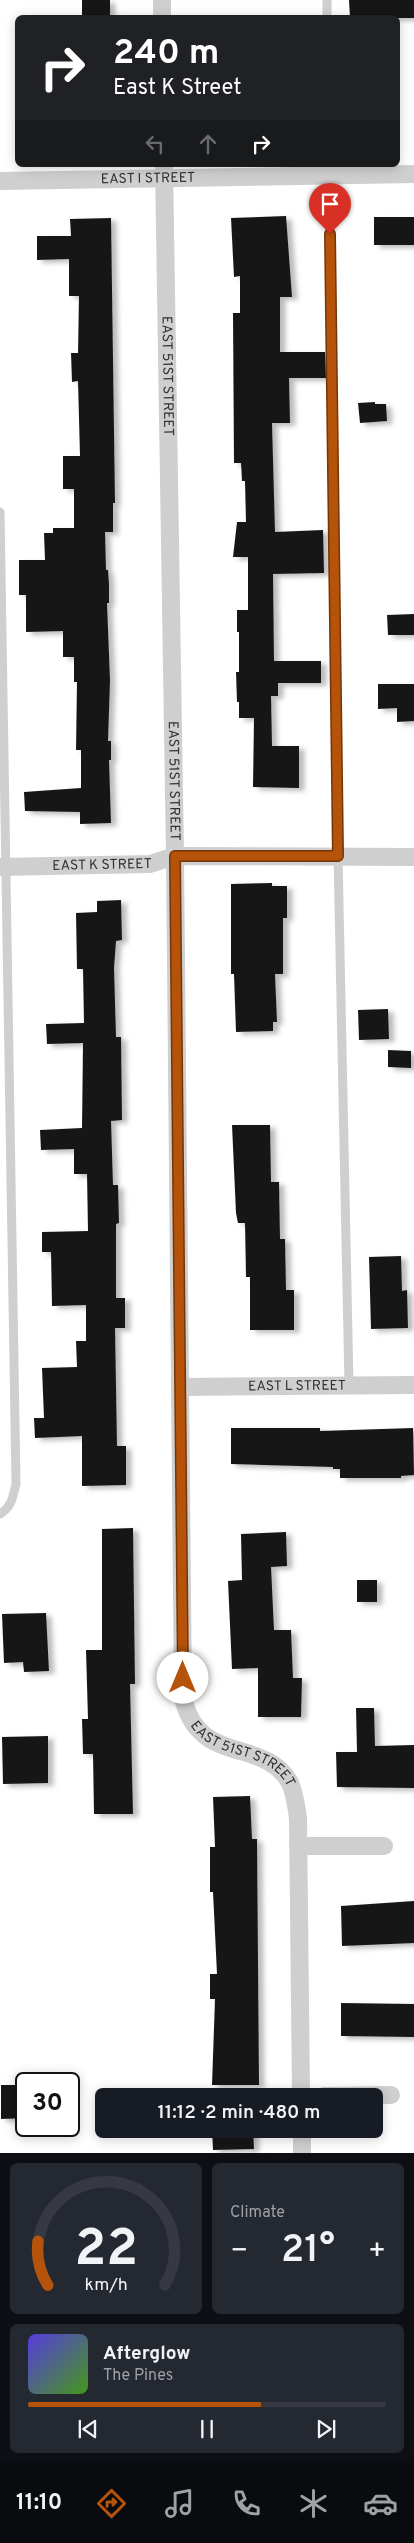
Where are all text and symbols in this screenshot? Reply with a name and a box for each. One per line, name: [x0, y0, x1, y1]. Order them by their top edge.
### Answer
text: 240 m: [113, 32, 219, 76]
icon: right: [30, 35, 95, 100]
text: East K Street: [113, 75, 241, 102]
icon: left: [141, 130, 169, 158]
icon: ahead: [194, 130, 222, 158]
icon: right: [247, 130, 275, 158]
street label: EAST I STREET: [101, 169, 195, 188]
pin: [309, 183, 351, 234]
icon: arrive: [316, 190, 344, 218]
street label: EAST 51ST STREET: [158, 316, 177, 436]
street label: EAST 51ST STREET: [164, 721, 183, 841]
street label: EAST K STREET: [52, 855, 152, 874]
street label: EAST L STREET: [248, 1377, 346, 1395]
position arrow: [156, 1651, 208, 1703]
street label: EAST 51ST STREET: [186, 1718, 299, 1789]
speed limit sign: 30: [15, 2072, 80, 2137]
text: 11:12 · 2 min · 480 m: [157, 2101, 321, 2125]
text: Climate: [230, 2203, 285, 2223]
text: 22: [74, 2218, 138, 2284]
text: 21°: [281, 2227, 335, 2276]
text: −: [230, 2234, 248, 2270]
text: +: [368, 2234, 386, 2270]
text: km/h: [84, 2274, 128, 2297]
text: Afterglow: [103, 2342, 191, 2366]
text: The Pines: [103, 2366, 173, 2386]
icon: previous: [74, 2415, 102, 2443]
icon: pause: [193, 2415, 221, 2443]
icon: next: [312, 2415, 340, 2443]
icon: directions: [94, 2486, 129, 2521]
icon: music: [162, 2486, 197, 2521]
icon: phone: [229, 2486, 264, 2521]
icon: climate: [296, 2486, 331, 2521]
icon: car: [363, 2486, 398, 2521]
text: 11:10: [16, 2490, 62, 2517]

